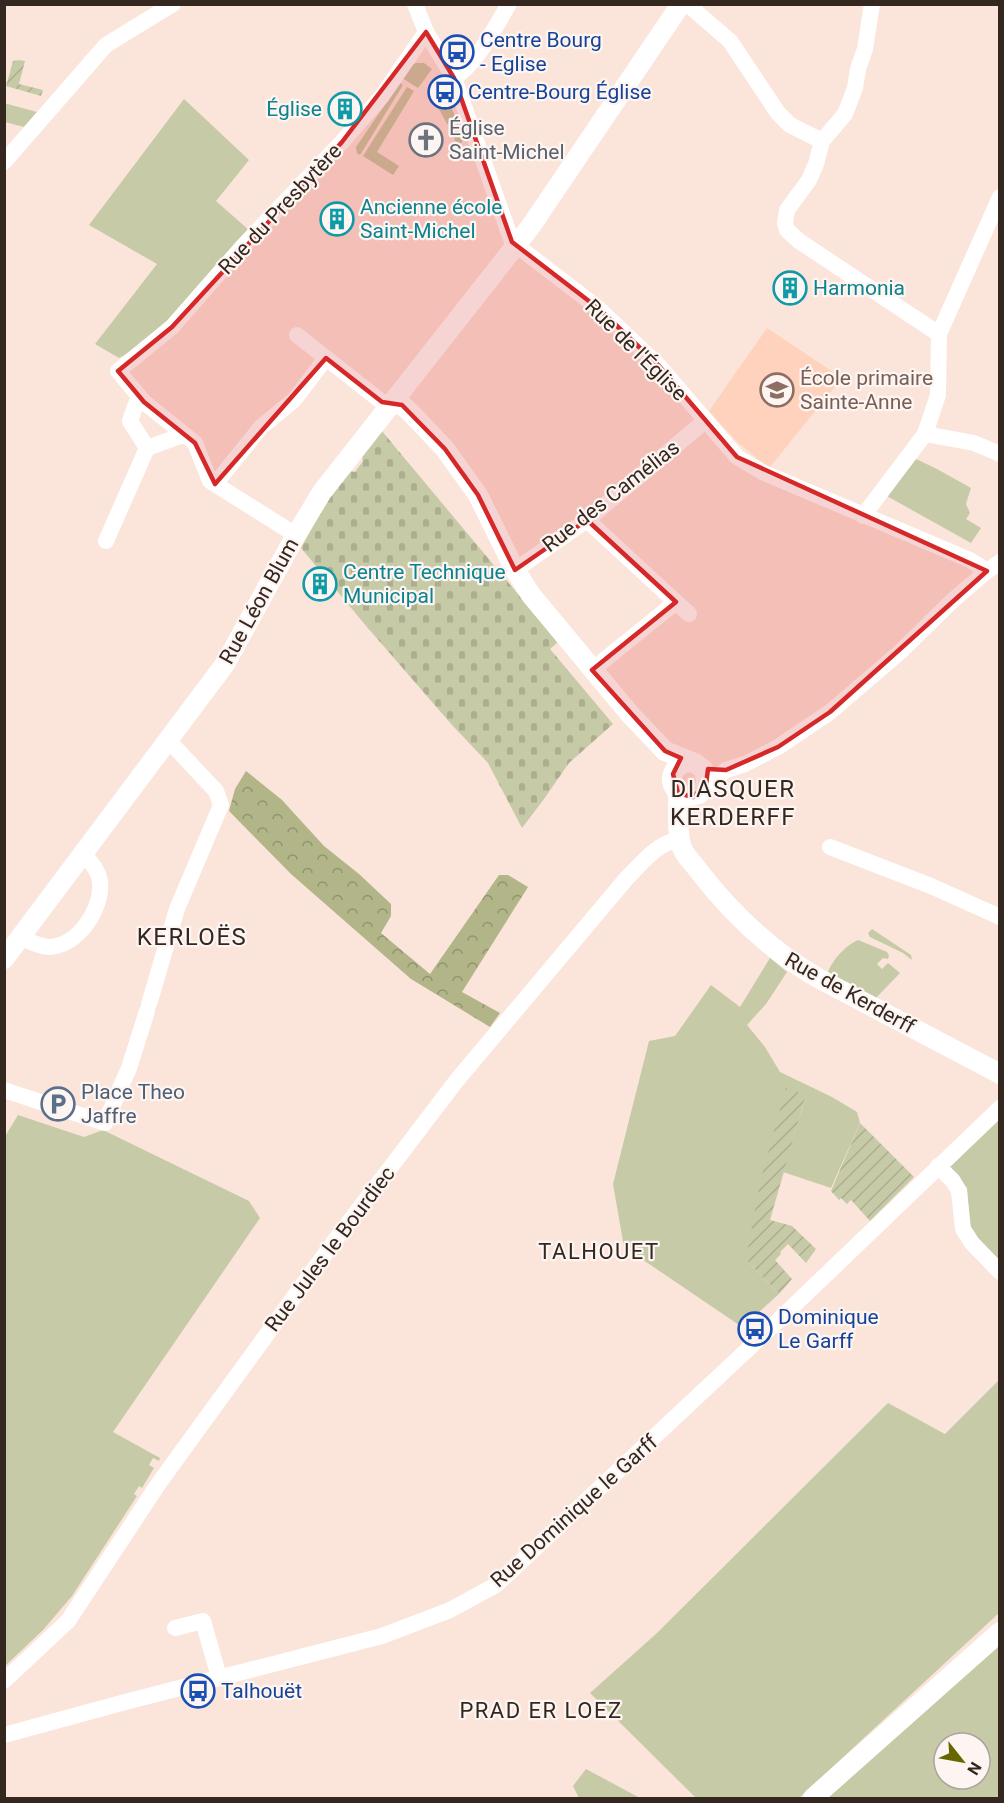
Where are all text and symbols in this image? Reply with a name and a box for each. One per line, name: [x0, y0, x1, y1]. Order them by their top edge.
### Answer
place label: Centre Bourg - Eglise: [480, 28, 602, 76]
bus stop icon: Centre Bourg - Eglise: [439, 34, 475, 70]
bus stop icon: Centre-Bourg Église: [427, 74, 463, 110]
place label: Centre-Bourg Église: [468, 80, 651, 104]
building icon: Église: [327, 91, 363, 127]
place label: Église: [266, 97, 322, 121]
place label: Église Saint-Michel: [449, 116, 565, 164]
church icon: Église Saint-Michel: [408, 122, 444, 158]
street label: Rue du Presbytère: [213, 139, 347, 279]
place label: Ancienne école Saint-Michel: [360, 195, 502, 243]
building icon: Ancienne école Saint-Michel: [319, 201, 355, 237]
building icon: Harmonia: [772, 270, 808, 306]
place label: Harmonia: [813, 276, 905, 300]
street label: Rue de l'Église: [580, 294, 692, 406]
place label: École primaire Sainte-Anne: [800, 366, 933, 414]
school or university icon: École primaire Sainte-Anne: [759, 372, 795, 408]
street label: Rue des Camélias: [538, 435, 684, 557]
street label: Rue Léon Blum: [214, 534, 304, 668]
place label: Centre Technique Municipal: [343, 560, 506, 608]
building icon: Centre Technique Municipal: [302, 566, 338, 602]
district label: DIASQUER KERDERFF: [670, 775, 796, 831]
district label: KERLOËS: [137, 923, 247, 951]
street label: Rue de Kerderff: [781, 947, 920, 1039]
place label: Place Theo Jaffre: [81, 1080, 185, 1128]
parking icon: Place Theo Jaffre: [40, 1086, 76, 1122]
street label: Rue Jules le Bourdiec: [260, 1162, 400, 1336]
district label: TALHOUET: [538, 1239, 660, 1264]
place label: Dominique Le Garff: [778, 1305, 879, 1353]
bus stop icon: Dominique Le Garff: [737, 1311, 773, 1347]
street label: Rue Dominique le Garff: [486, 1429, 663, 1592]
bus stop icon: Talhouët: [180, 1673, 216, 1709]
place label: Talhouët: [221, 1679, 302, 1703]
district label: PRAD ER LOEZ: [459, 1698, 623, 1723]
north arrow: [932, 1731, 992, 1791]
text: N: [963, 1759, 985, 1778]

